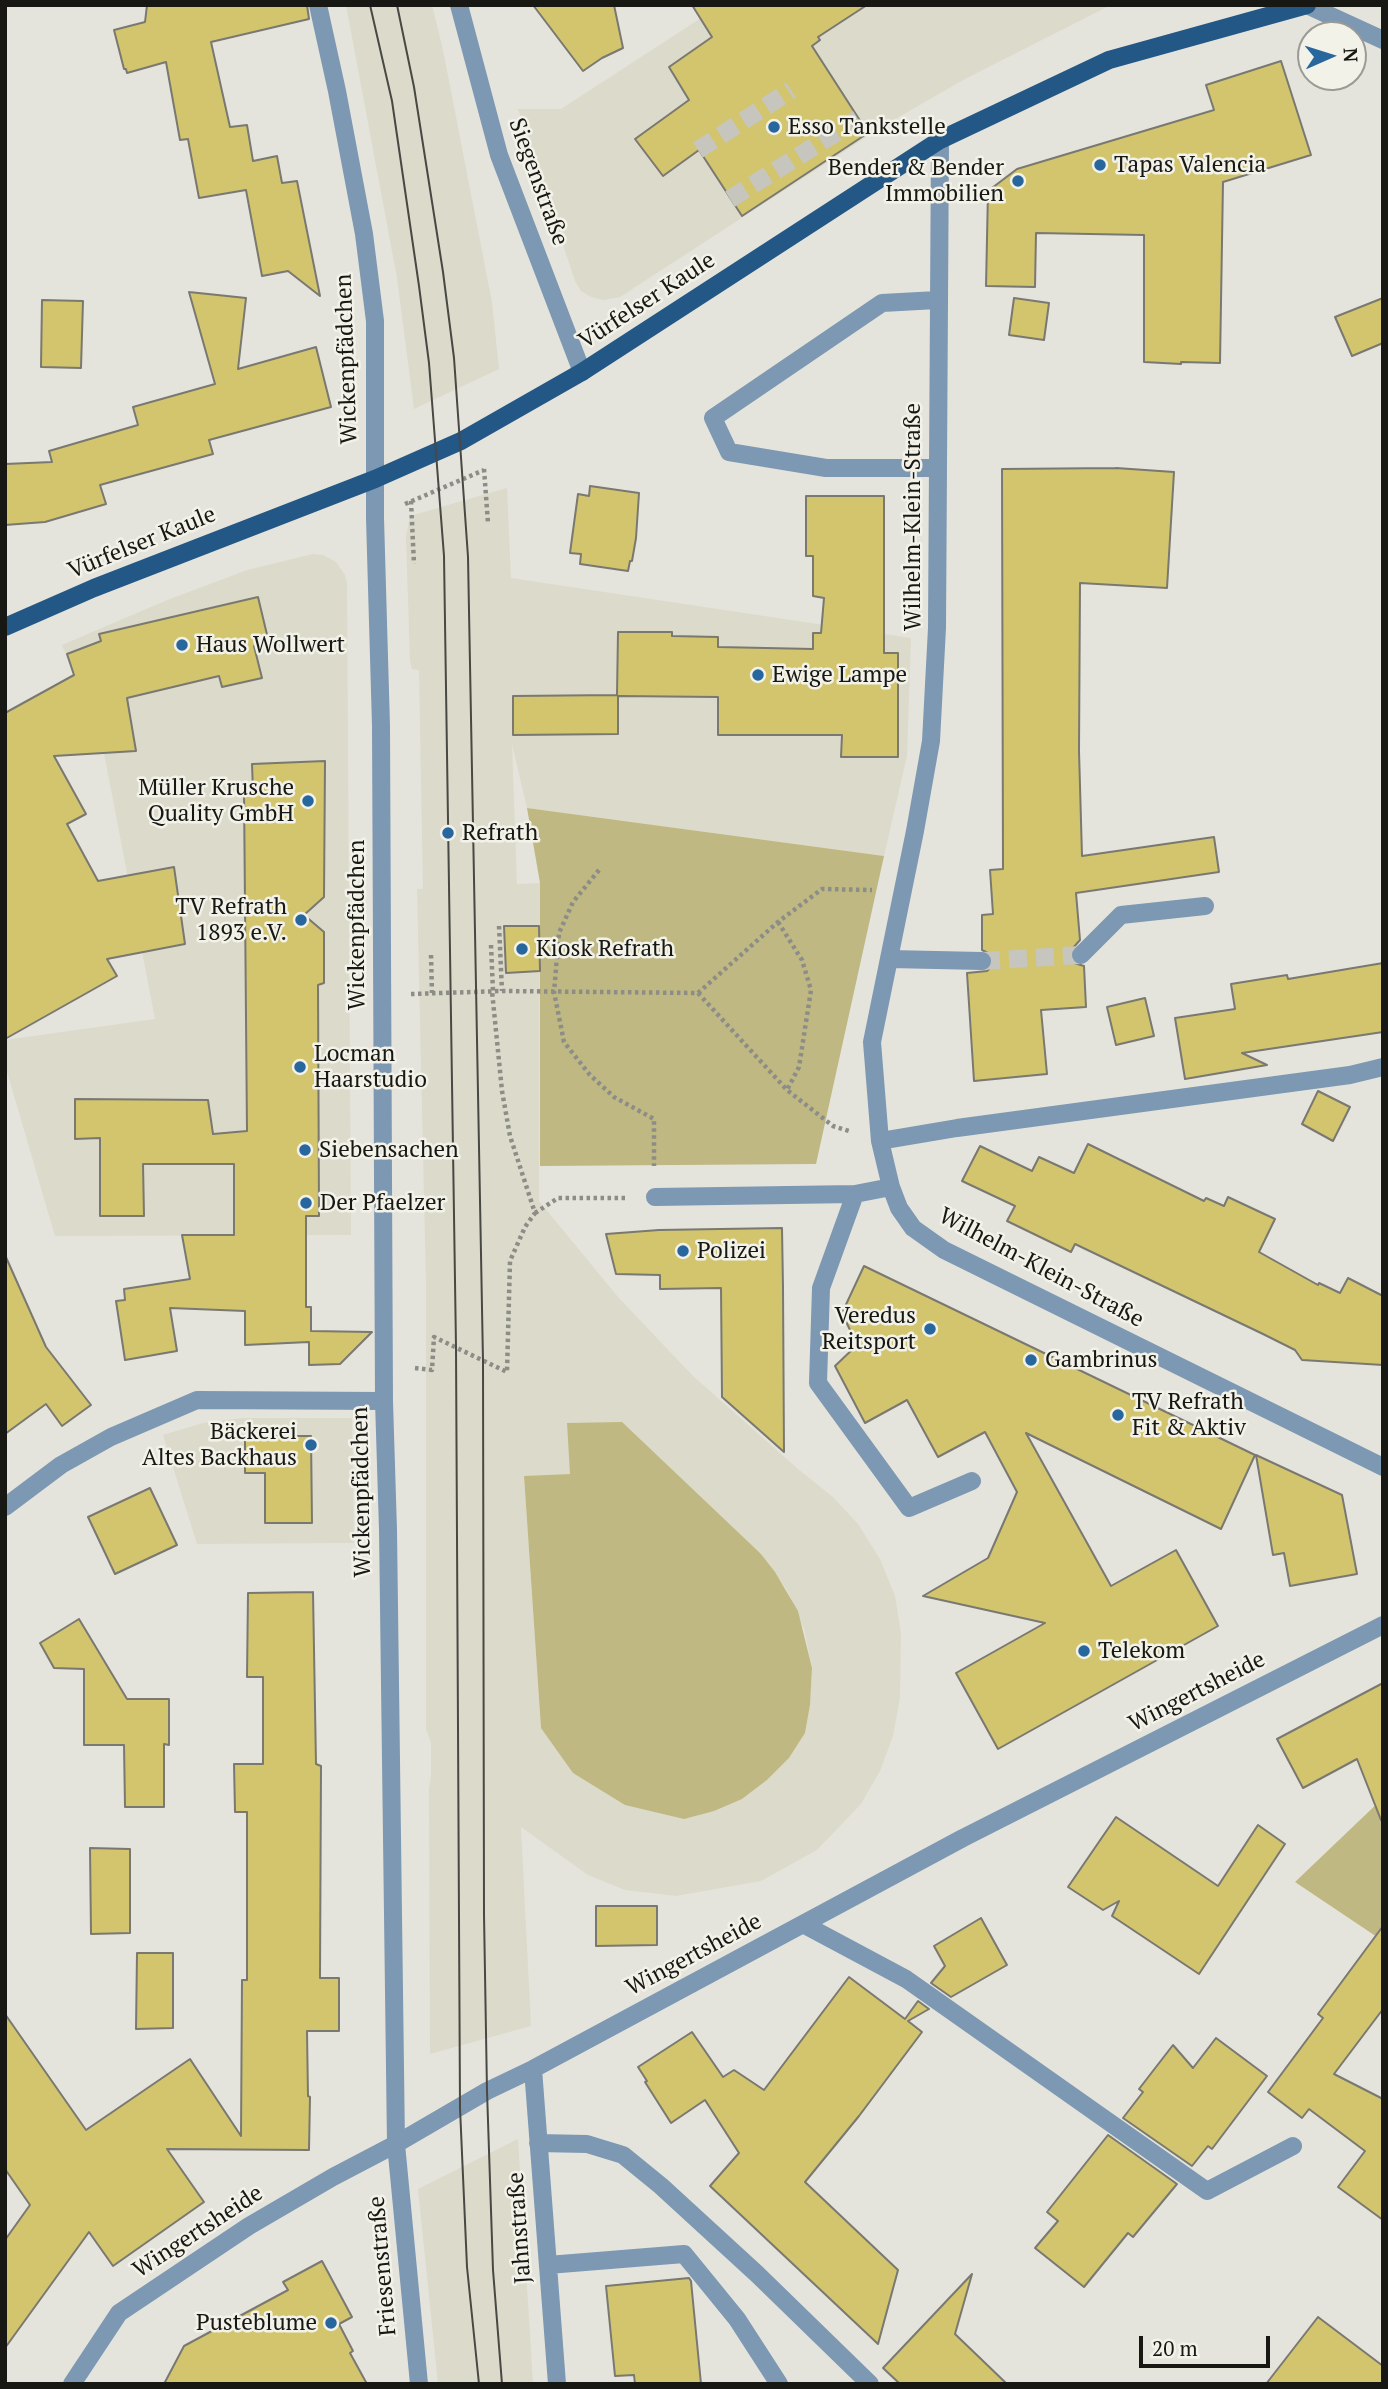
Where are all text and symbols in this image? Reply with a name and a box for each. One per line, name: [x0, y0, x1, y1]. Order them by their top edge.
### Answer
north arrow: [1297, 21, 1367, 91]
text: N: [1339, 47, 1364, 63]
place label: Esso Tankstelle: [788, 113, 946, 141]
street label: Siegenstraße: [502, 115, 574, 249]
marker: Esso Tankstelle: [766, 119, 782, 135]
place label: Tapas Valencia: [1114, 151, 1266, 179]
place label: Bender & Bender Immobilien: [828, 154, 1004, 208]
marker: Tapas Valencia: [1092, 157, 1108, 173]
marker: Bender & Bender Immobilien: [1010, 173, 1026, 189]
street label: Vürfelser Kaule: [574, 247, 720, 355]
street label: Wickenpfädchen: [330, 273, 364, 445]
street label: Wilhelm-Klein-Straße: [899, 403, 927, 631]
street label: Vürfelser Kaule: [64, 501, 220, 585]
place label: Haus Wollwert: [196, 631, 345, 659]
marker: Haus Wollwert: [174, 637, 190, 653]
place label: Ewige Lampe: [772, 661, 907, 689]
marker: Ewige Lampe: [750, 667, 766, 683]
place label: Müller Krusche Quality GmbH: [138, 774, 294, 828]
marker: Müller Krusche Quality GmbH: [300, 793, 316, 809]
place label: Refrath: [462, 819, 538, 847]
marker: Refrath: [440, 825, 456, 841]
street label: Wickenpfädchen: [343, 840, 371, 1010]
place label: TV Refrath 1893 e.V.: [175, 893, 287, 947]
marker: TV Refrath 1893 e.V.: [293, 912, 309, 928]
place label: Kiosk Refrath: [536, 935, 674, 963]
marker: Kiosk Refrath: [514, 941, 530, 957]
place label: Locman Haarstudio: [314, 1040, 427, 1094]
marker: Locman Haarstudio: [292, 1059, 308, 1075]
place label: Siebensachen: [319, 1136, 459, 1164]
marker: Siebensachen: [297, 1142, 313, 1158]
place label: Der Pfaelzer: [320, 1189, 445, 1217]
marker: Der Pfaelzer: [298, 1195, 314, 1211]
street label: Wilhelm-Klein-Straße: [934, 1202, 1148, 1334]
place label: Polizei: [697, 1237, 766, 1265]
marker: Polizei: [675, 1243, 691, 1259]
place label: Veredus Reitsport: [822, 1302, 916, 1356]
marker: Veredus Reitsport: [922, 1321, 938, 1337]
place label: Gambrinus: [1045, 1346, 1157, 1374]
marker: Gambrinus: [1023, 1352, 1039, 1368]
place label: TV Refrath Fit & Aktiv: [1132, 1388, 1246, 1442]
street label: Wickenpfädchen: [347, 1406, 377, 1578]
marker: TV Refrath Fit & Aktiv: [1110, 1407, 1126, 1423]
place label: Bäckerei Altes Backhaus: [142, 1418, 297, 1472]
marker: Bäckerei Altes Backhaus: [303, 1437, 319, 1453]
place label: Telekom: [1098, 1637, 1185, 1665]
marker: Telekom: [1076, 1643, 1092, 1659]
street label: Wingertsheide: [1124, 1646, 1270, 1738]
street label: Wingertsheide: [622, 1908, 766, 2002]
street label: Jahnstraße: [502, 2171, 538, 2285]
street label: Wingertsheide: [128, 2180, 268, 2284]
street label: Friesenstraße: [363, 2195, 403, 2337]
place label: Pusteblume: [196, 2309, 317, 2337]
marker: Pusteblume: [323, 2315, 339, 2331]
scale bar: [1143, 2322, 1274, 2366]
text: 20 m: [1152, 2334, 1198, 2362]

